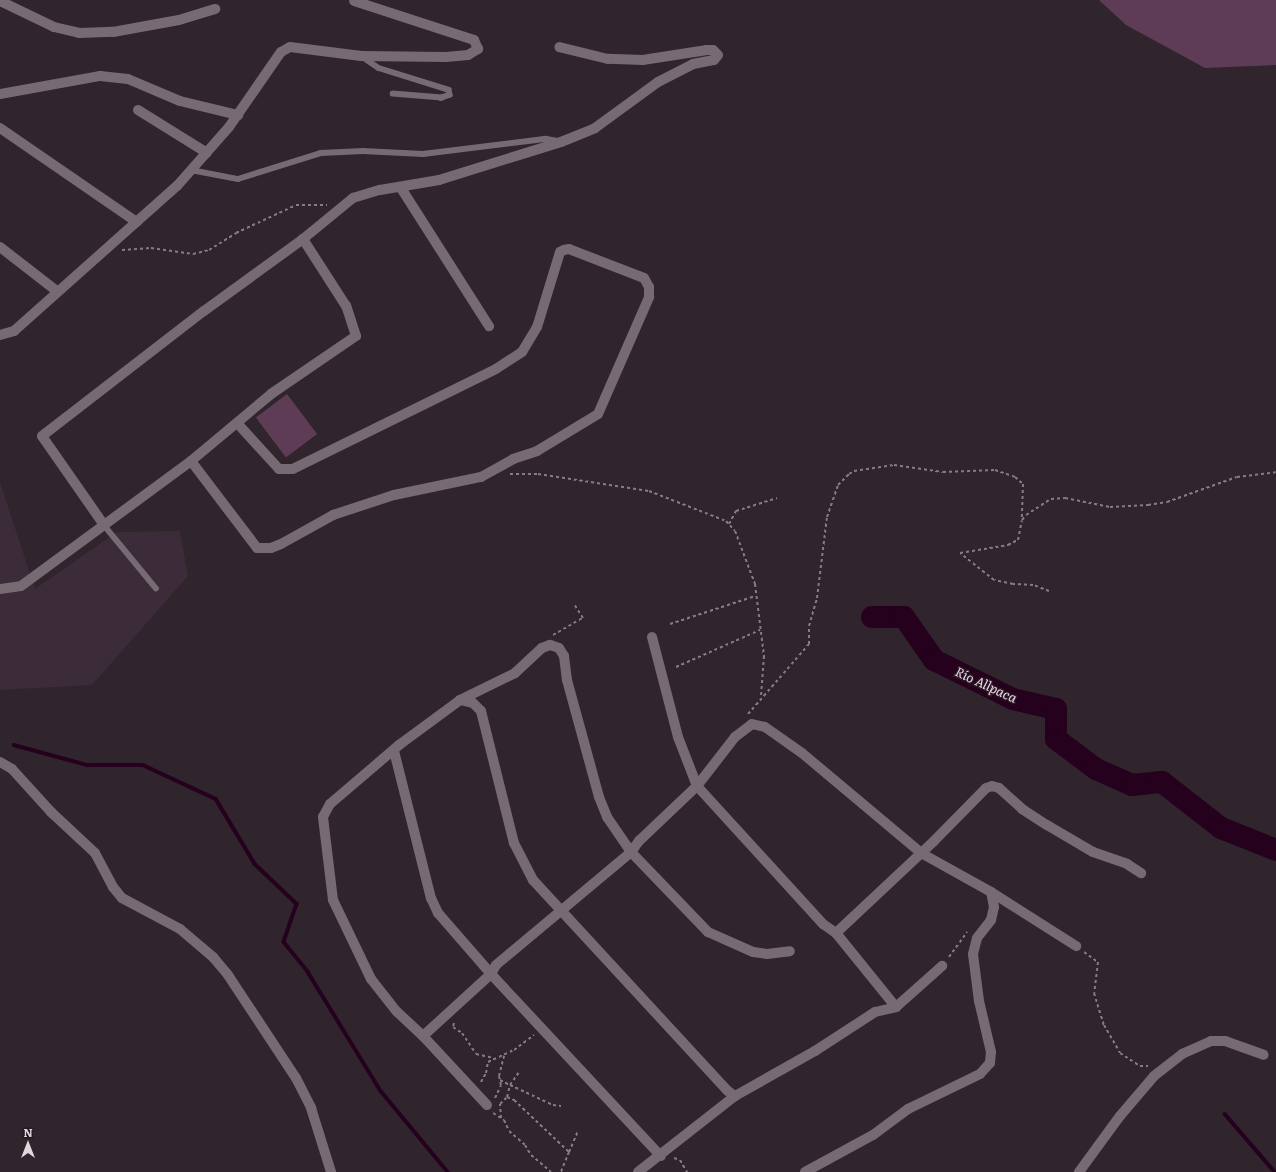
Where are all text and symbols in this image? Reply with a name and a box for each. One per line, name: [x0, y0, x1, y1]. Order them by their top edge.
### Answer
water label: Río Allpaca: [953, 664, 1019, 706]
north arrow: [8, 1124, 48, 1164]
text: N: [23, 1124, 33, 1140]

